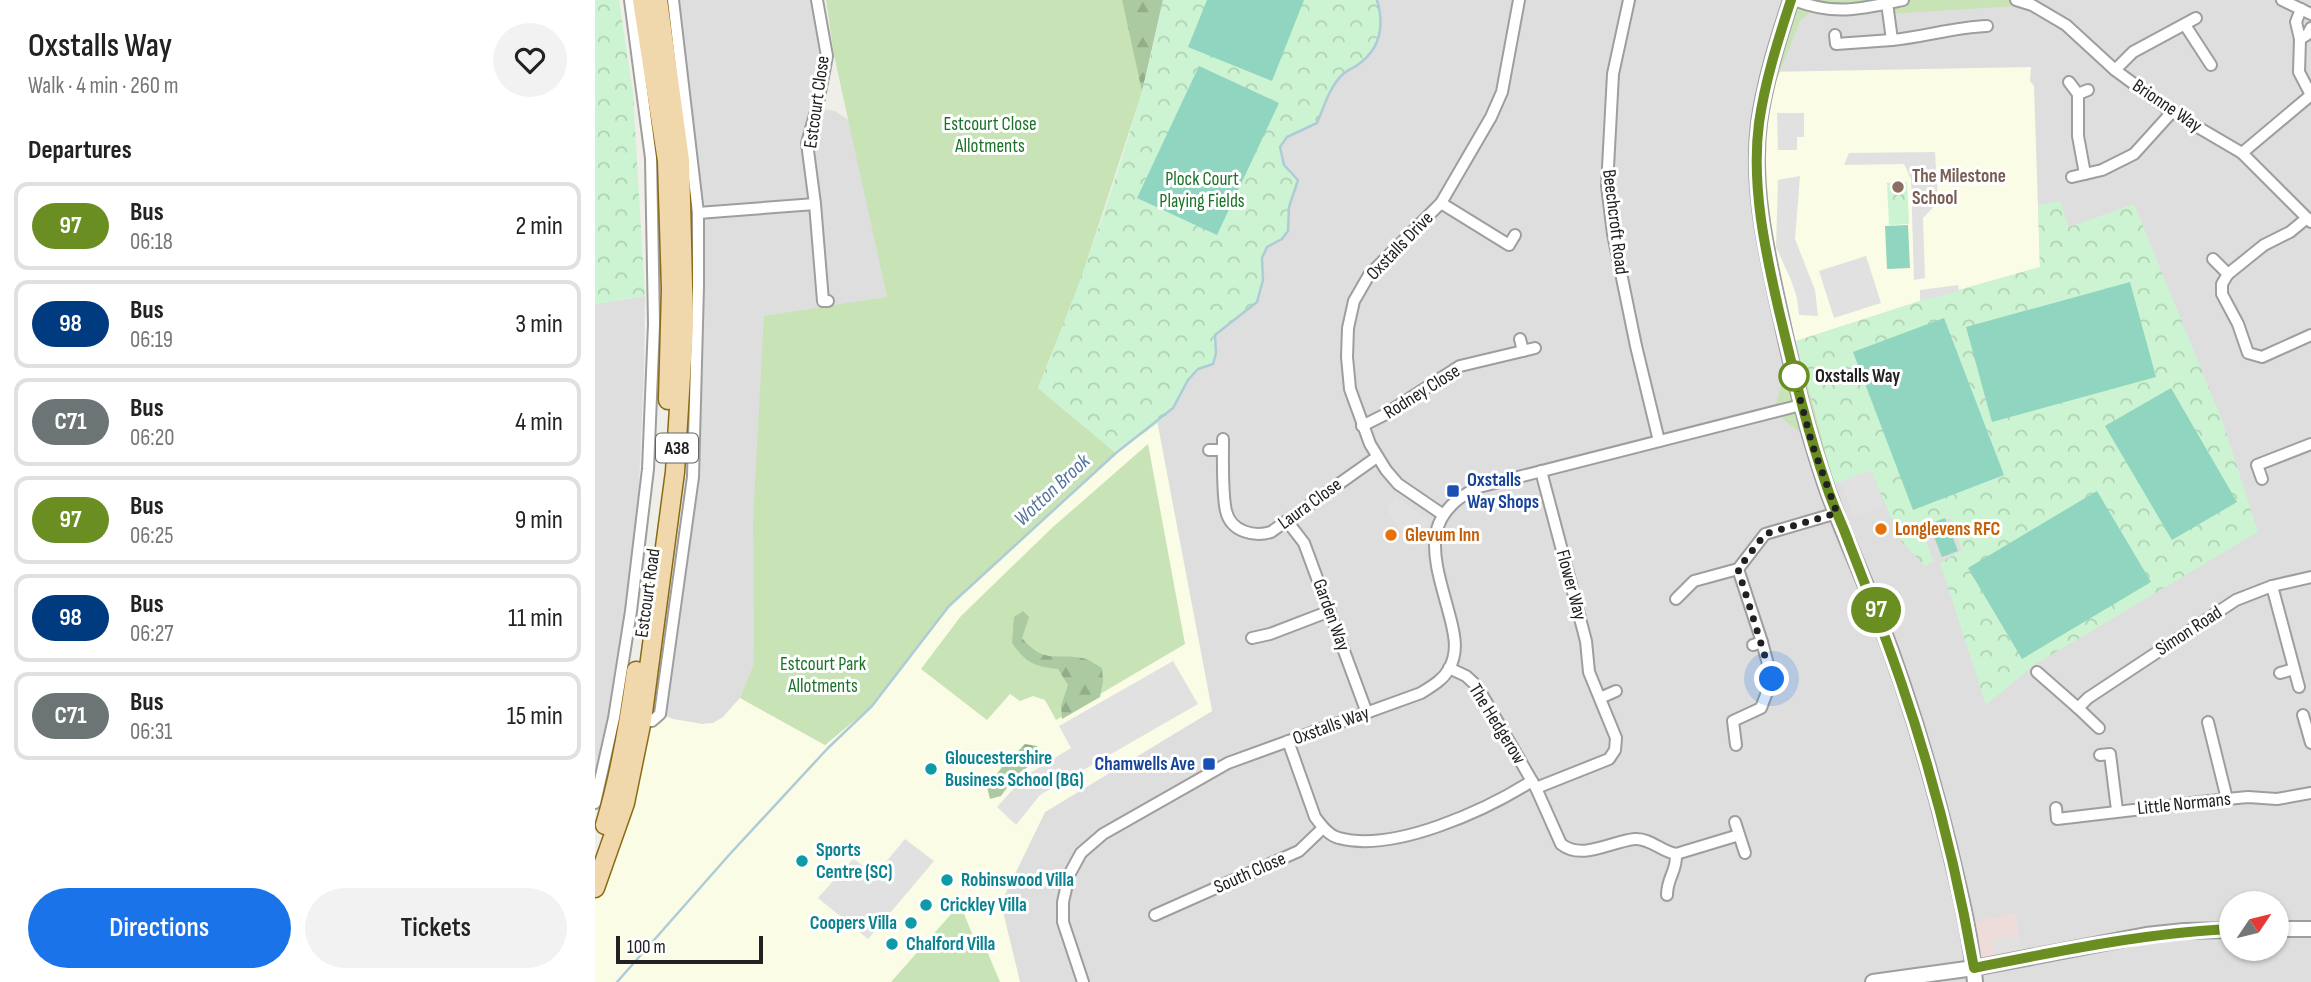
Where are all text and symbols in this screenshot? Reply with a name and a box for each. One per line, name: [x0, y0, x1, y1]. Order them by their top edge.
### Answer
button: heart: [493, 23, 567, 97]
text: Oxstalls Way: [28, 26, 172, 66]
street label: Estcourt Close: [799, 54, 835, 150]
text: Walk · 4 min · 260 m: [28, 72, 178, 100]
street label: Brionne Way: [2128, 74, 2207, 138]
park label: Estcourt Close Allotments: [943, 113, 1037, 158]
text: Departures: [28, 135, 132, 166]
place label: The Milestone School: [1912, 165, 2006, 210]
park label: Plock Court Playing Fields: [1159, 168, 1245, 213]
street label: Beechcroft Road: [1597, 168, 1633, 276]
marker: The Milestone School: [1890, 179, 1906, 195]
text: Bus: [130, 197, 164, 228]
street label: Oxstalls Drive: [1362, 207, 1438, 285]
text: 97: [60, 211, 81, 240]
text: 2 min: [515, 211, 563, 242]
text: 06:18: [130, 228, 173, 256]
text: Bus: [130, 295, 164, 326]
text: 98: [59, 309, 82, 338]
text: 3 min: [515, 309, 563, 340]
text: 06:19: [130, 326, 173, 354]
street label: Rodney Close: [1380, 360, 1464, 424]
marker: Oxstalls Way: [1779, 361, 1809, 391]
place label: Oxstalls Way: [1815, 365, 1900, 388]
text: Bus: [130, 393, 164, 424]
text: C71: [54, 407, 87, 436]
text: 4 min: [515, 407, 563, 438]
text: 06:20: [130, 424, 174, 452]
road number: A38: [656, 434, 698, 462]
water label: Wotton Brook: [1009, 448, 1096, 531]
place label: Oxstalls Way Shops: [1467, 469, 1539, 514]
street label: Laura Close: [1274, 473, 1346, 535]
marker: Oxstalls Way Shops: [1445, 483, 1461, 499]
text: Bus: [130, 491, 164, 522]
text: 97: [60, 505, 81, 534]
text: 9 min: [515, 505, 563, 536]
place label: Longlevens RFC: [1895, 518, 2001, 541]
marker: Longlevens RFC: [1873, 521, 1889, 537]
text: 06:25: [130, 522, 173, 550]
place label: Glevum Inn: [1405, 524, 1480, 547]
marker: Glevum Inn: [1383, 527, 1399, 543]
street label: Estcourt Road: [630, 547, 666, 639]
street label: Flower Way: [1551, 547, 1592, 623]
street label: Garden Way: [1307, 576, 1355, 655]
line badge: 97: [1845, 587, 1907, 633]
text: Bus: [130, 589, 164, 620]
text: 97: [1865, 595, 1887, 624]
street label: Simon Road: [2151, 601, 2227, 661]
text: 98: [59, 603, 82, 632]
text: 11 min: [508, 603, 563, 634]
text: 06:27: [130, 620, 173, 648]
park label: Estcourt Park Allotments: [780, 653, 867, 698]
your location: [1754, 661, 1789, 696]
street label: The Hedgerow: [1463, 680, 1531, 769]
text: Bus: [130, 687, 164, 718]
text: C71: [54, 701, 87, 730]
text: 15 min: [507, 701, 563, 732]
street label: Oxstalls Way: [1290, 701, 1373, 750]
text: 06:31: [130, 718, 172, 746]
place label: Gloucestershire Business School (BG): [945, 747, 1084, 792]
place label: Chamwells Ave: [1094, 753, 1195, 776]
marker: Chamwells Ave: [1201, 756, 1217, 772]
marker: Gloucestershire Business School (BG): [923, 761, 939, 777]
street label: Little Normans: [2136, 788, 2232, 820]
place label: Sports Centre (SC): [816, 839, 892, 884]
street label: South Close: [1211, 847, 1289, 899]
marker: Sports Centre (SC): [794, 853, 810, 869]
place label: Robinswood Villa: [961, 869, 1074, 892]
marker: Robinswood Villa: [939, 872, 955, 888]
button: Directions: [28, 888, 291, 968]
button: Tickets: [305, 888, 567, 968]
north arrow: [2219, 891, 2289, 961]
map controls: [2219, 891, 2289, 961]
place label: Crickley Villa: [940, 894, 1027, 917]
marker: Crickley Villa: [918, 897, 934, 913]
place label: Coopers Villa: [810, 912, 897, 935]
marker: Coopers Villa: [903, 915, 919, 931]
scale bar: [616, 933, 763, 965]
place label: Chalford Villa: [906, 933, 995, 956]
text: 100 m: [627, 936, 666, 959]
marker: Chalford Villa: [884, 936, 900, 952]

